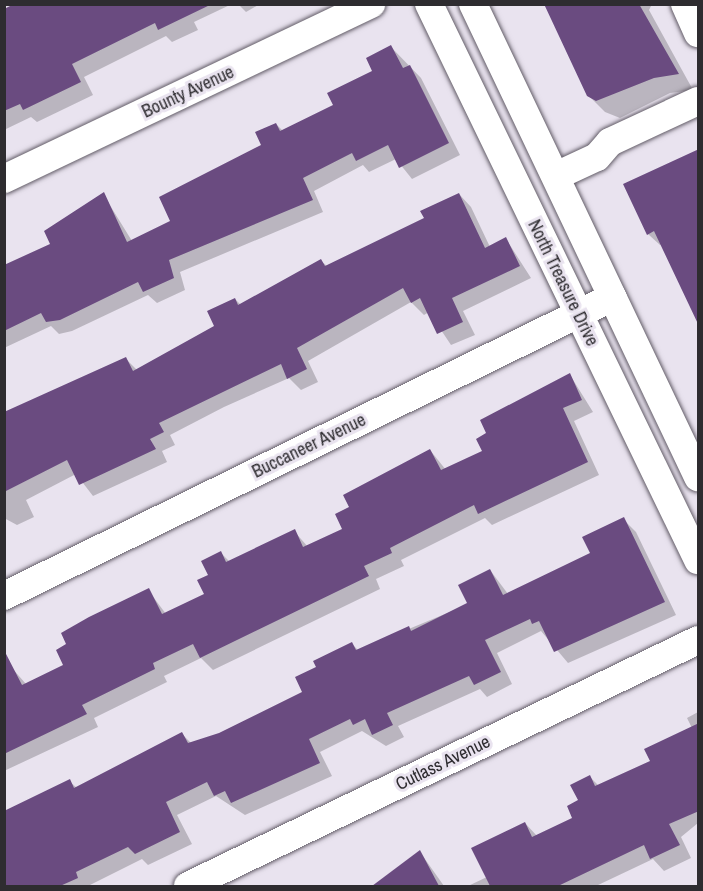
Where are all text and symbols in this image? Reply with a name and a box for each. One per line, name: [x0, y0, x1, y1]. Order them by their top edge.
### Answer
street label: Bounty Avenue: [138, 61, 238, 123]
street label: North Treasure Drive: [523, 216, 603, 350]
street label: Buccaneer Avenue: [248, 409, 370, 483]
street label: Cutlass Avenue: [392, 731, 494, 795]

